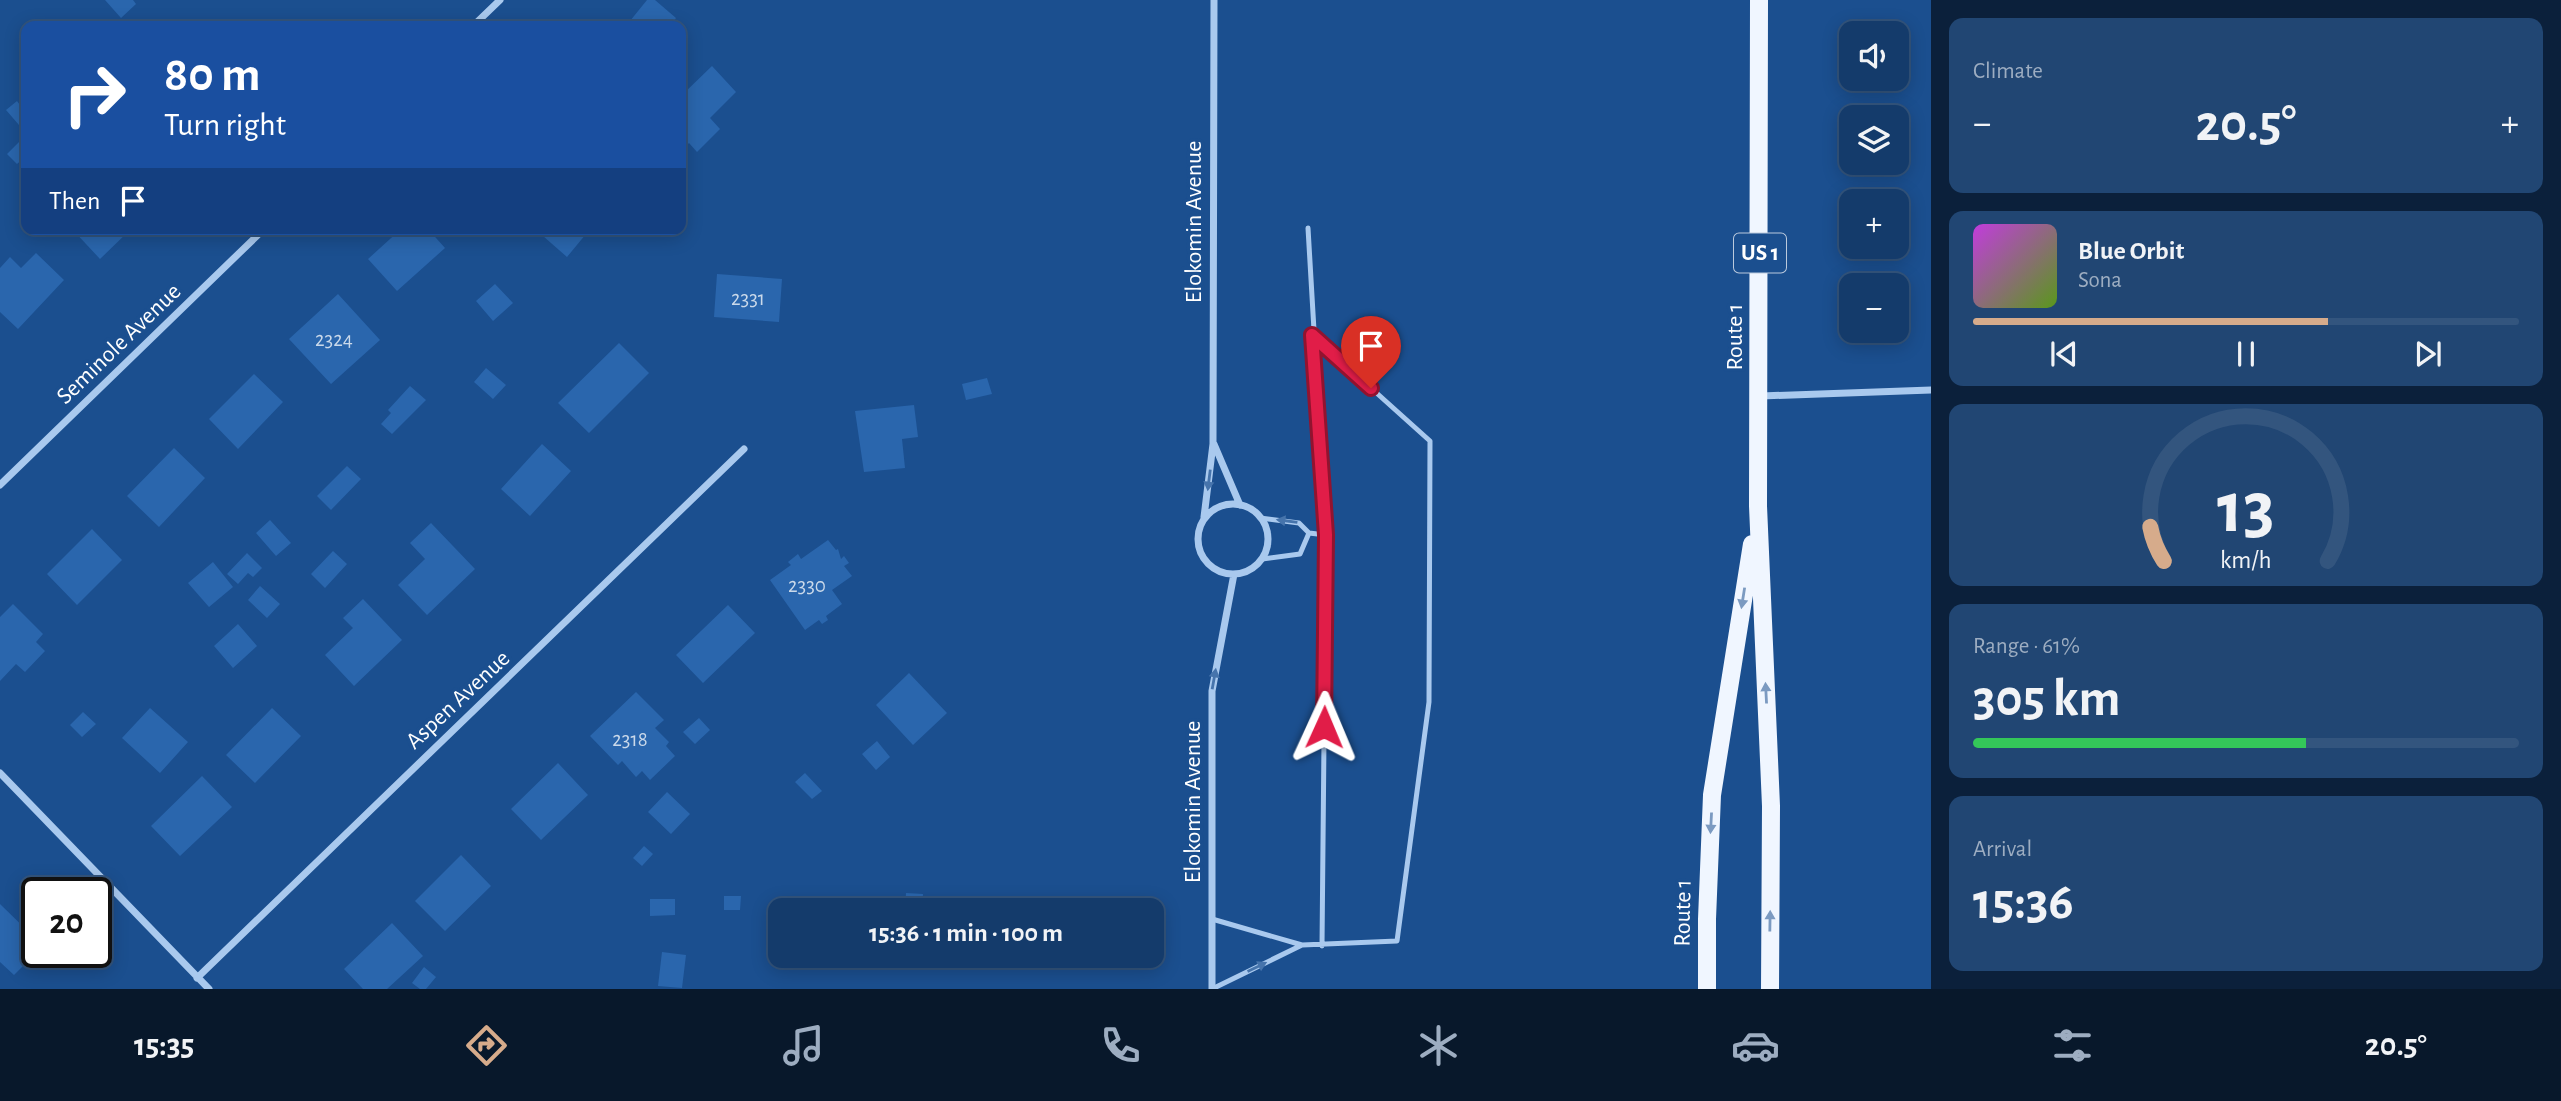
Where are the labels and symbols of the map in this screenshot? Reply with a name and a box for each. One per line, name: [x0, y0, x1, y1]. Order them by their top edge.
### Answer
street label: Elokomin Avenue: [1182, 141, 1206, 303]
road number: US 1: [1734, 234, 1786, 272]
street label: Seminole Avenue: [52, 279, 186, 409]
house number: 2331: [731, 288, 765, 309]
street label: Route 1: [1723, 303, 1747, 371]
pin: [1341, 316, 1401, 388]
house number: 2324: [315, 329, 353, 350]
one-way arrow: [1203, 469, 1214, 491]
one-way arrow: [1276, 516, 1298, 527]
house number: 2330: [788, 575, 826, 596]
one-way arrow: [1737, 587, 1748, 609]
street label: Aspen Avenue: [401, 646, 515, 754]
one-way arrow: [1209, 668, 1220, 690]
one-way arrow: [1761, 682, 1772, 704]
position arrow: [1287, 690, 1361, 764]
street label: Elokomin Avenue: [1181, 721, 1205, 883]
house number: 2318: [612, 729, 648, 750]
one-way arrow: [1705, 812, 1716, 834]
speed limit sign: 20: [21, 877, 112, 968]
street label: Route 1: [1670, 879, 1696, 947]
one-way arrow: [1764, 910, 1776, 932]
one-way arrow: [1247, 961, 1267, 973]

